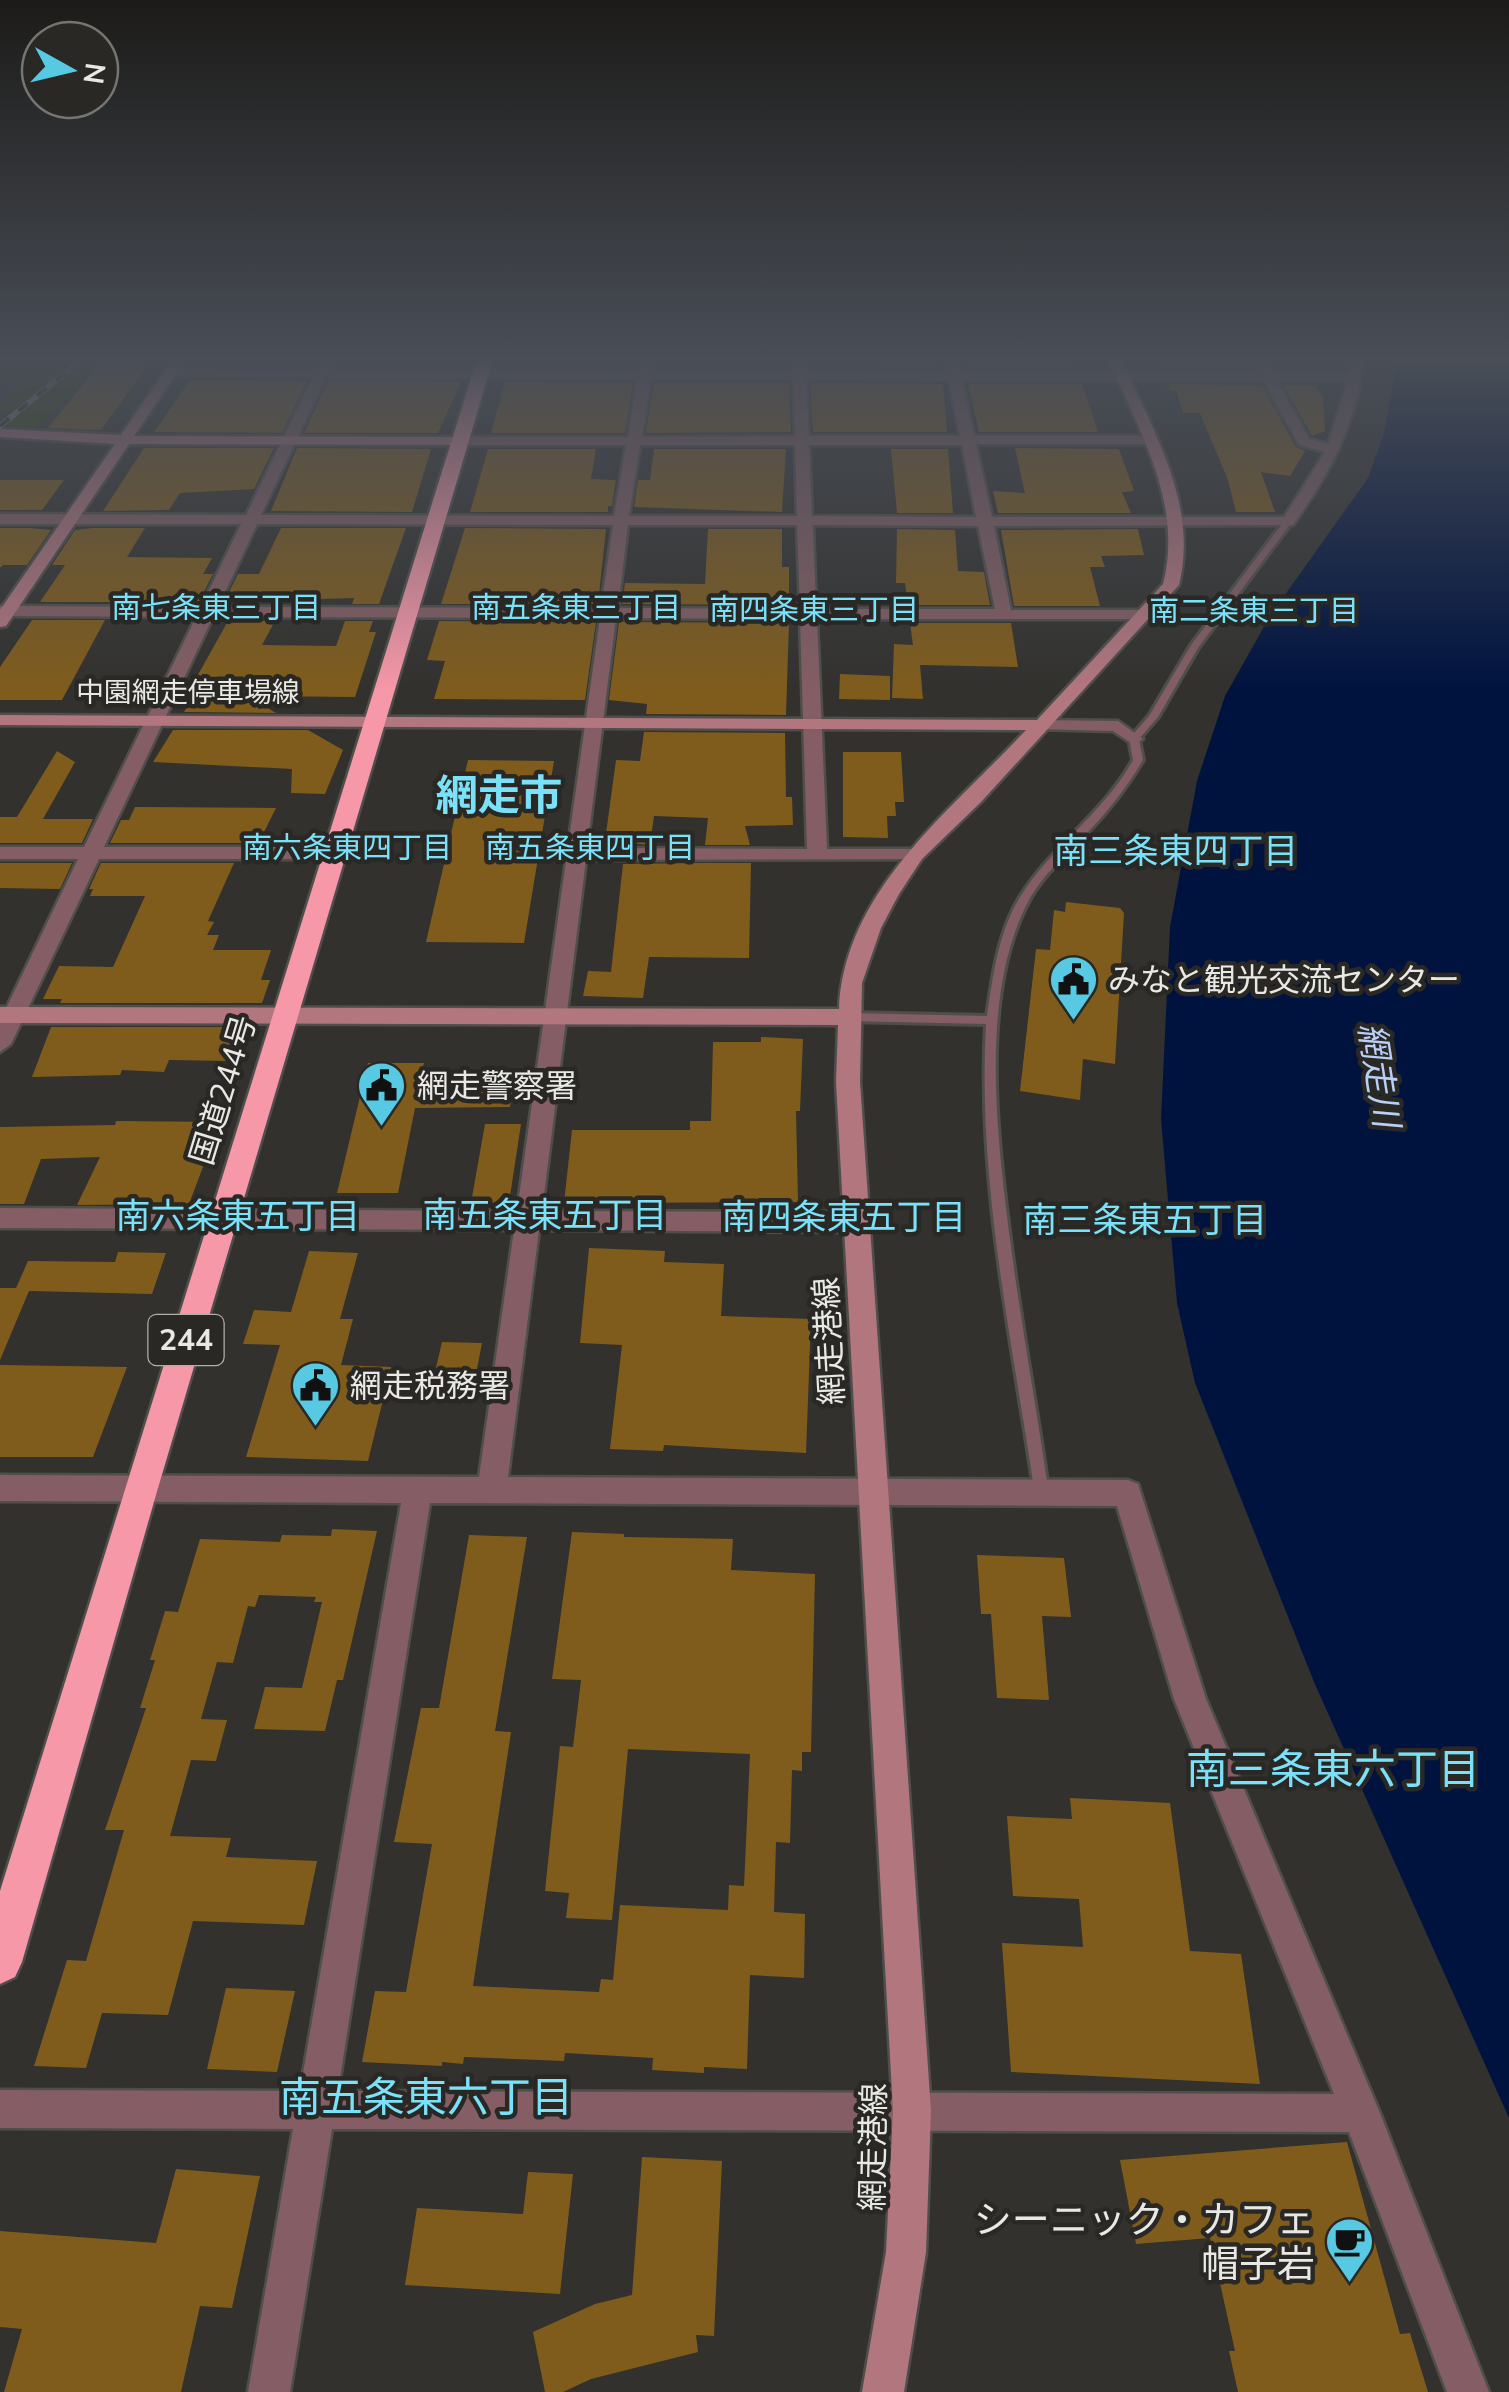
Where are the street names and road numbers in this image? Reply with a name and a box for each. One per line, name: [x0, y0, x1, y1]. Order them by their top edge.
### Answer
street label: 中園網走停車場線: [76, 674, 300, 712]
street label: 国道244号: [180, 1010, 266, 1170]
street label: 網走港線: [805, 1276, 854, 1406]
road number: 244: [148, 1315, 224, 1365]
street label: 網走港線: [851, 2083, 896, 2211]

